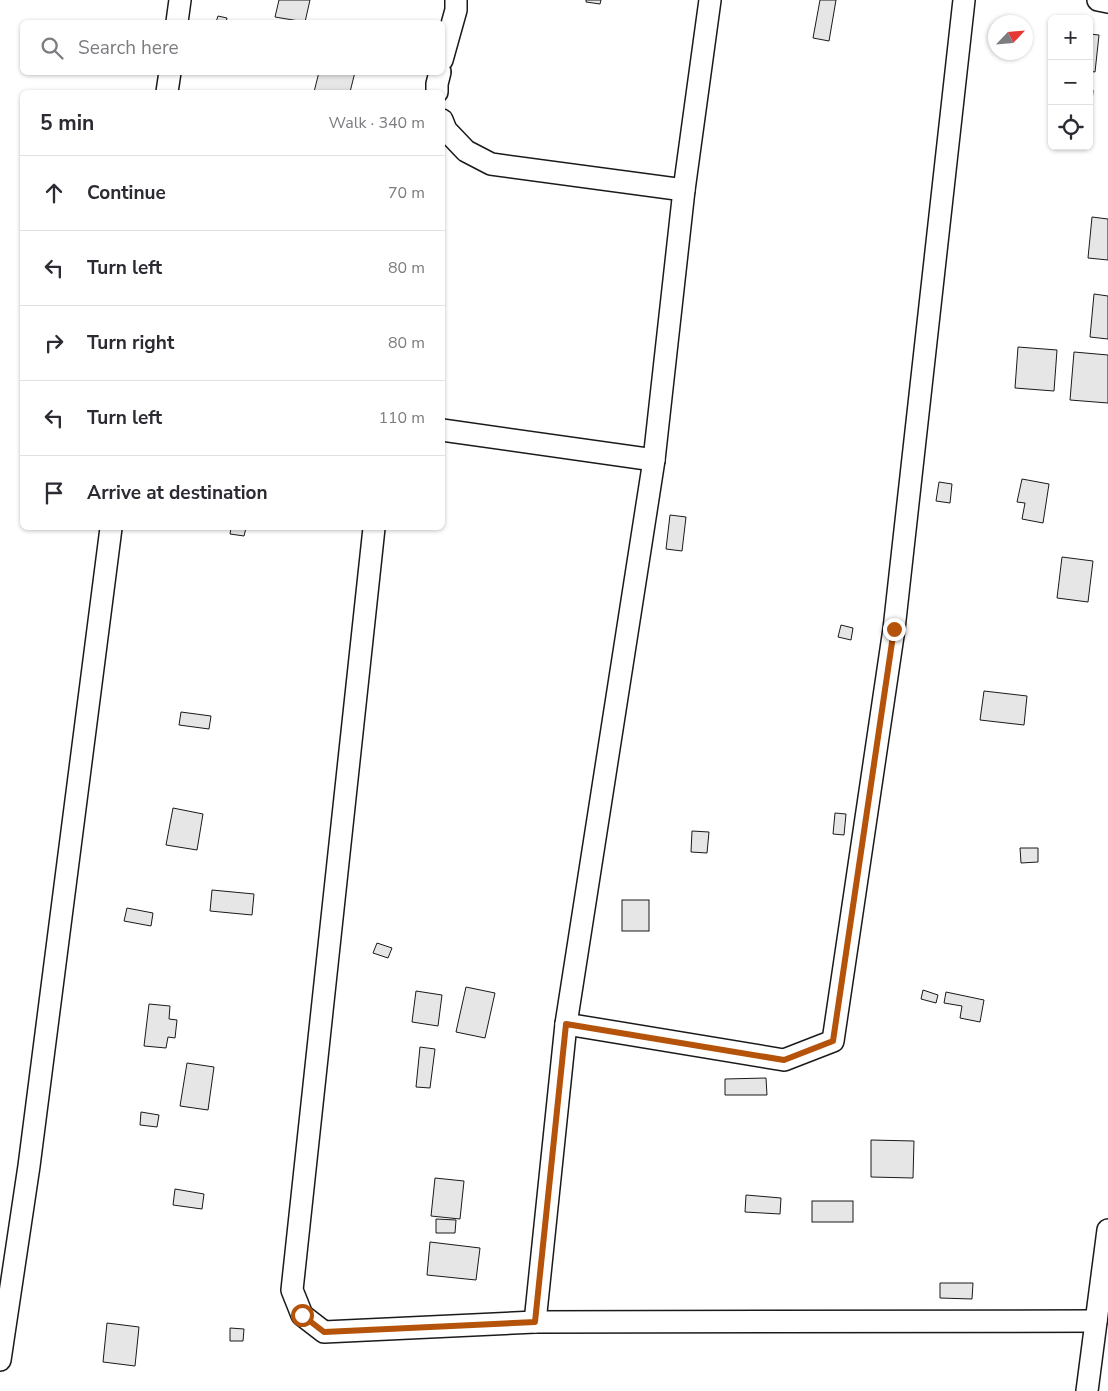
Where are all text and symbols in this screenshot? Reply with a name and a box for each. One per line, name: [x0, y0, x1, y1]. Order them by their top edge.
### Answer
north arrow: [988, 15, 1033, 60]
map controls: [1048, 15, 1093, 150]
button: +: [1048, 15, 1093, 60]
search box: [20, 20, 445, 75]
icon: search: [38, 34, 66, 62]
text: Search here: [78, 35, 179, 61]
button: −: [1048, 60, 1093, 105]
button: locate: [1048, 105, 1093, 150]
text: 5 min: [40, 109, 94, 137]
text: Walk · 340 m: [329, 112, 425, 134]
icon: ahead: [40, 179, 68, 207]
text: Continue: [87, 180, 166, 206]
text: 70 m: [388, 182, 425, 204]
icon: left: [40, 254, 68, 282]
text: Turn left: [87, 255, 162, 281]
text: 80 m: [388, 257, 425, 279]
icon: right: [40, 329, 68, 357]
text: Turn right: [87, 330, 174, 356]
text: 80 m: [388, 332, 425, 354]
icon: left: [40, 404, 68, 432]
text: Turn left: [87, 405, 162, 431]
text: 110 m: [378, 407, 425, 429]
icon: arrive: [40, 479, 68, 507]
text: Arrive at destination: [87, 480, 268, 506]
route end: [883, 618, 906, 641]
route start: [291, 1304, 314, 1327]

